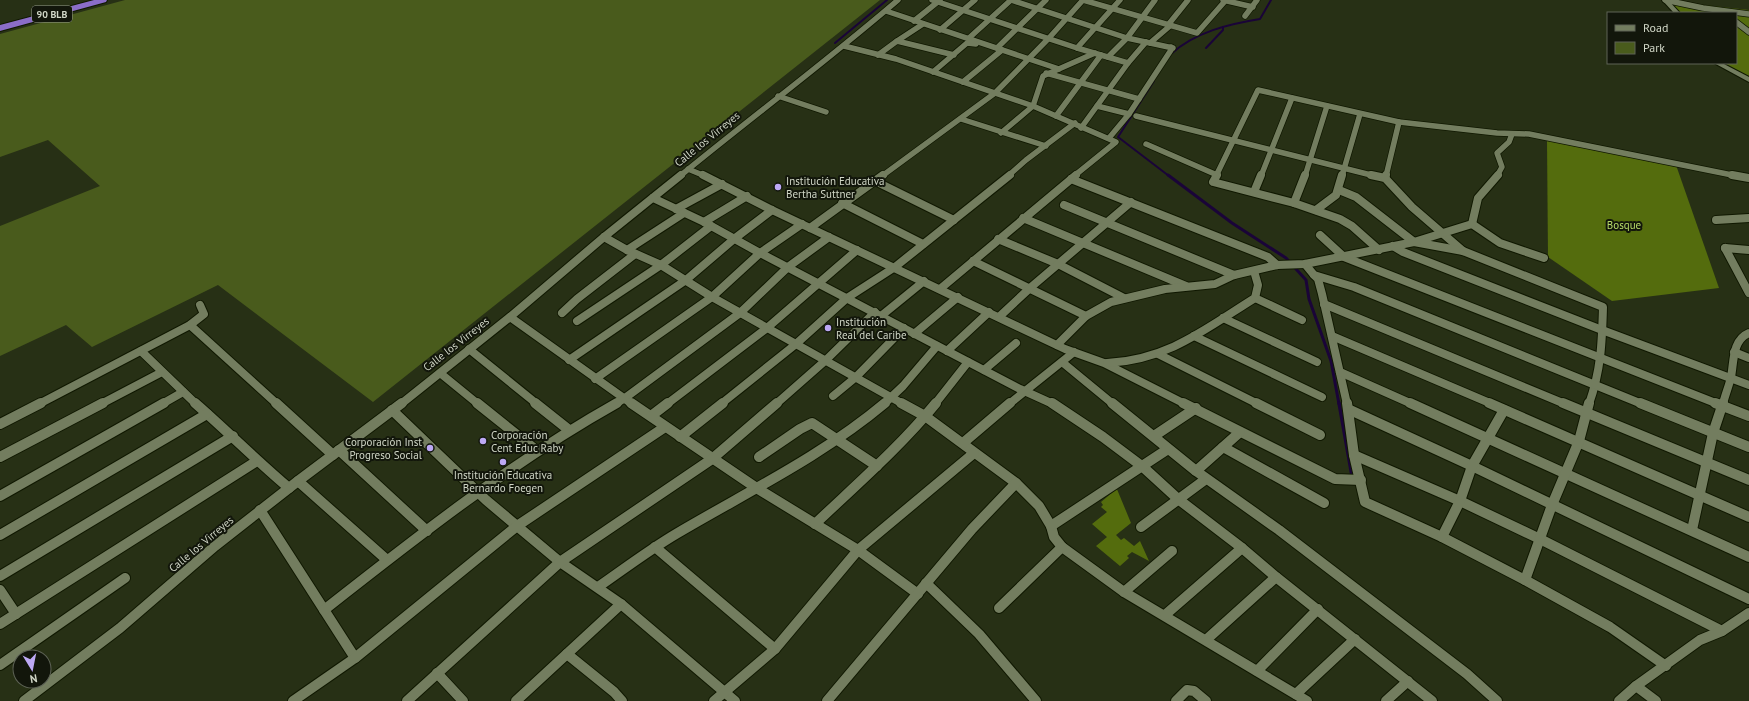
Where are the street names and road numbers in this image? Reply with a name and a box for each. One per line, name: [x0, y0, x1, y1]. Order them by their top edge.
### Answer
road number: 90 BLB: [32, 6, 72, 22]
street label: Calle los Virreyes: [671, 108, 743, 170]
street label: Calle los Virreyes: [420, 314, 492, 374]
street label: Calle los Virreyes: [166, 513, 236, 575]

